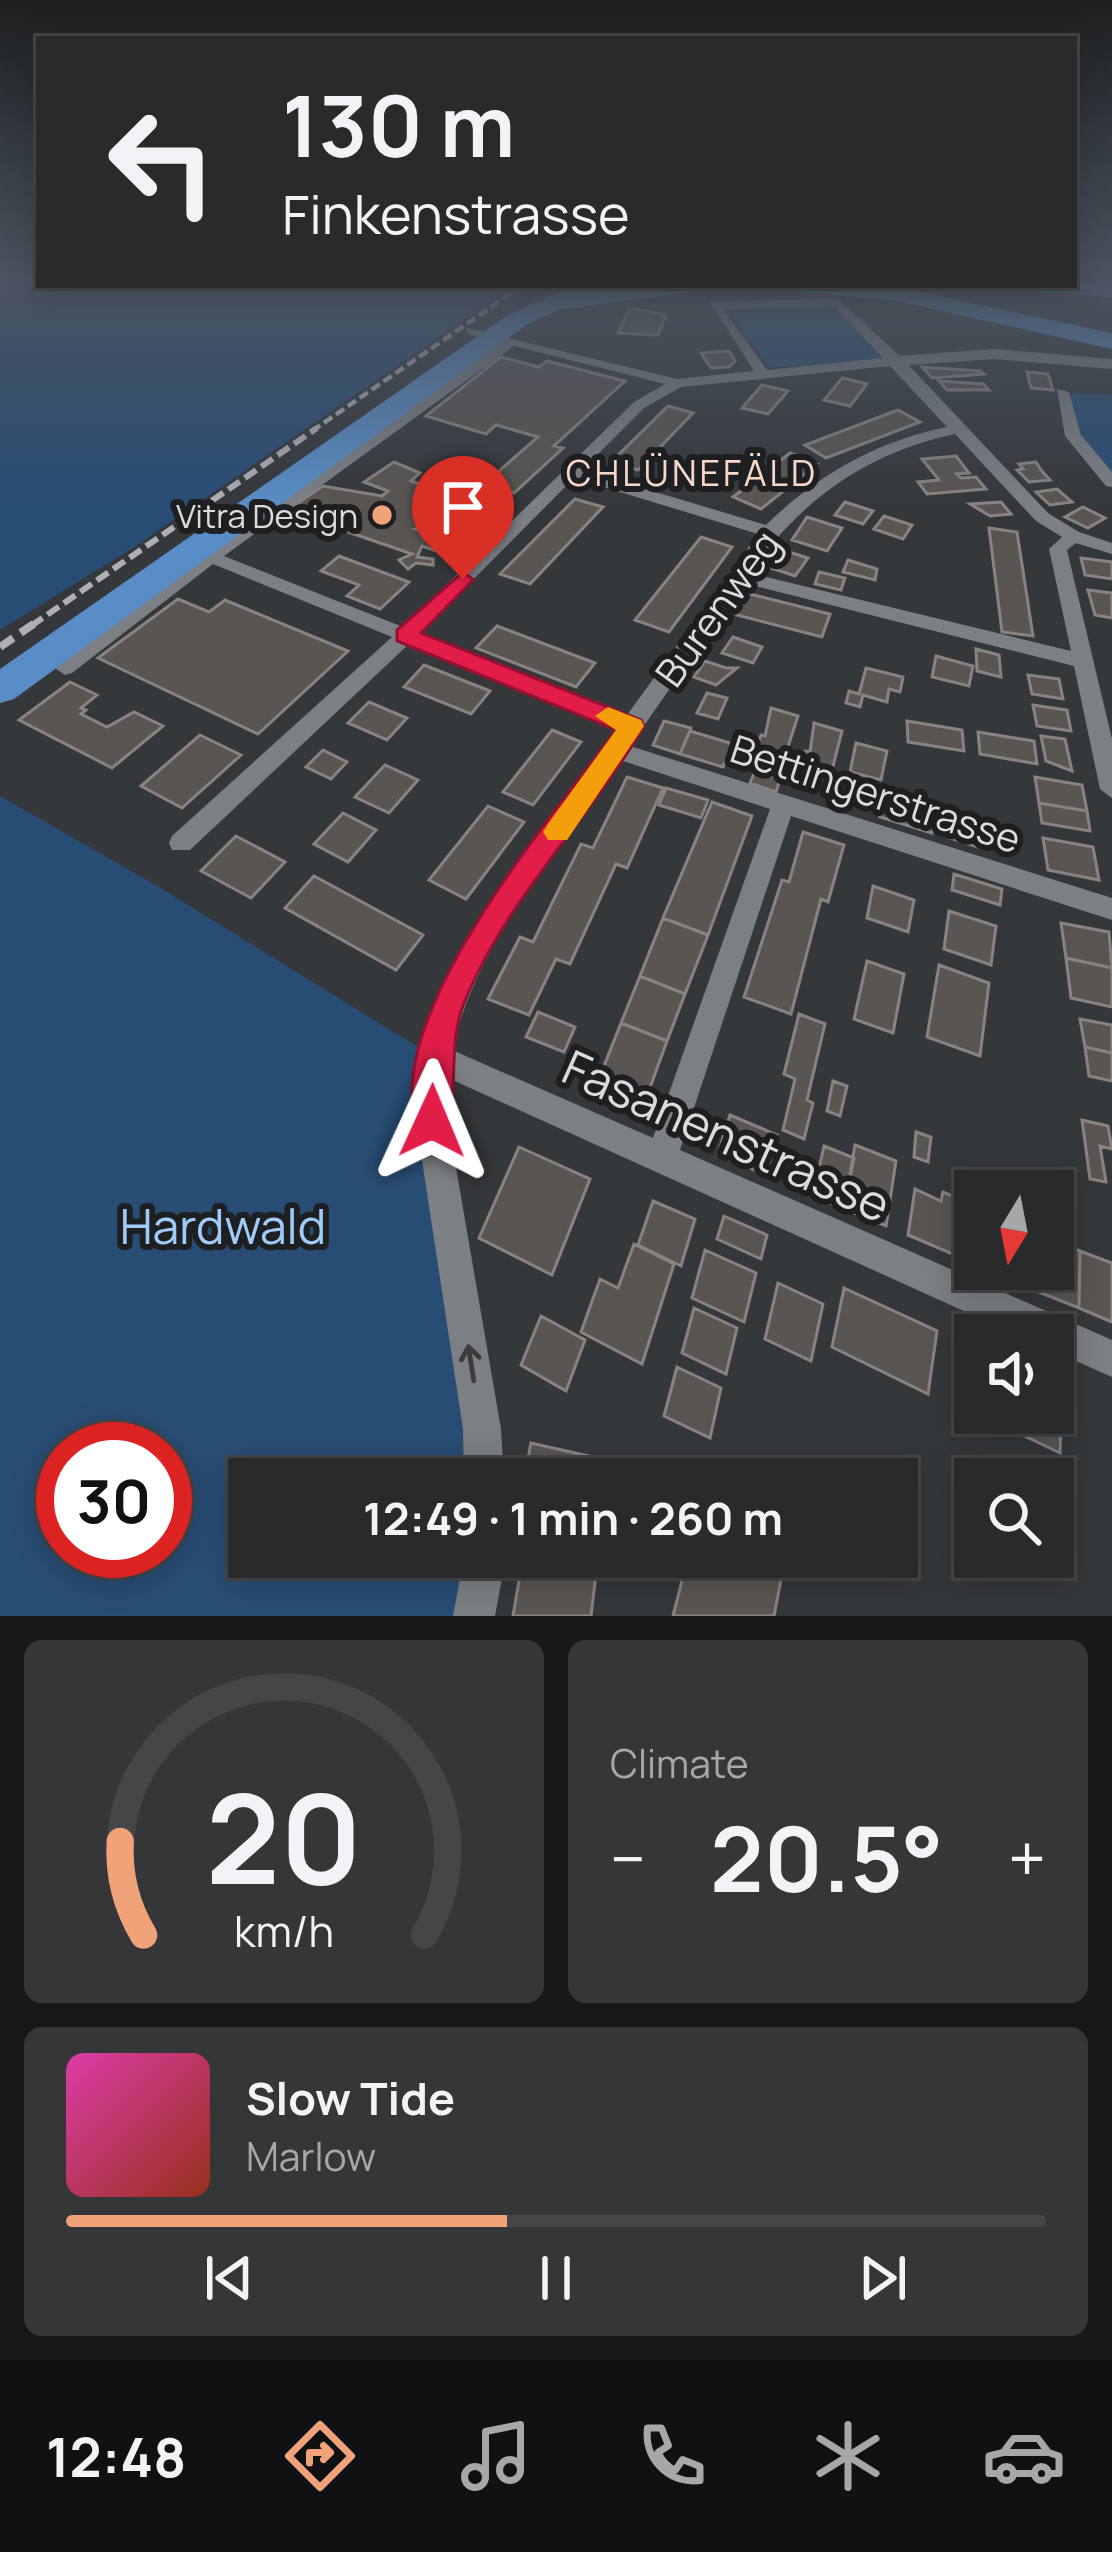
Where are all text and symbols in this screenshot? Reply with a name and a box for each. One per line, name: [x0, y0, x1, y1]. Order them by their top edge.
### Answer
text: 130 m: [282, 67, 515, 182]
icon: left: [84, 84, 240, 240]
text: Finkenstrasse: [282, 176, 630, 250]
district label: CHLÜNEFÄLD: [566, 448, 818, 497]
pin: [412, 456, 514, 579]
icon: arrive: [430, 474, 496, 540]
place label: Vitra Design: [176, 493, 358, 538]
marker: Vitra Design: [369, 502, 395, 528]
street label: Burenweg: [642, 519, 792, 697]
street label: Bettingerstrasse: [724, 721, 1028, 865]
street label: Fasanenstrasse: [553, 1034, 901, 1236]
position arrow: [369, 1058, 495, 1184]
north arrow: [954, 1170, 1074, 1290]
map controls: [954, 1170, 1074, 1578]
park label: Hardwald: [120, 1193, 326, 1258]
button: sound: [954, 1314, 1074, 1434]
one-way arrow: [459, 1344, 482, 1383]
speed limit sign: 30: [36, 1422, 192, 1578]
button: search: [954, 1458, 1074, 1578]
text: 12:49 · 1 min · 260 m: [363, 1487, 783, 1549]
text: Climate: [610, 1736, 749, 1790]
text: 20: [206, 1751, 362, 1921]
text: 20.5°: [710, 1796, 943, 1919]
text: −: [610, 1813, 646, 1903]
text: +: [1008, 1813, 1046, 1903]
text: km/h: [234, 1900, 334, 1959]
text: Slow Tide: [246, 2067, 455, 2129]
text: Marlow: [246, 2129, 376, 2183]
icon: previous: [196, 2245, 262, 2311]
icon: pause: [523, 2245, 589, 2311]
icon: next: [850, 2245, 916, 2311]
icon: directions: [278, 2414, 362, 2498]
icon: music: [454, 2414, 538, 2498]
icon: phone: [630, 2414, 714, 2498]
icon: climate: [806, 2414, 890, 2498]
icon: car: [982, 2414, 1066, 2498]
text: 12:48: [46, 2419, 186, 2493]

